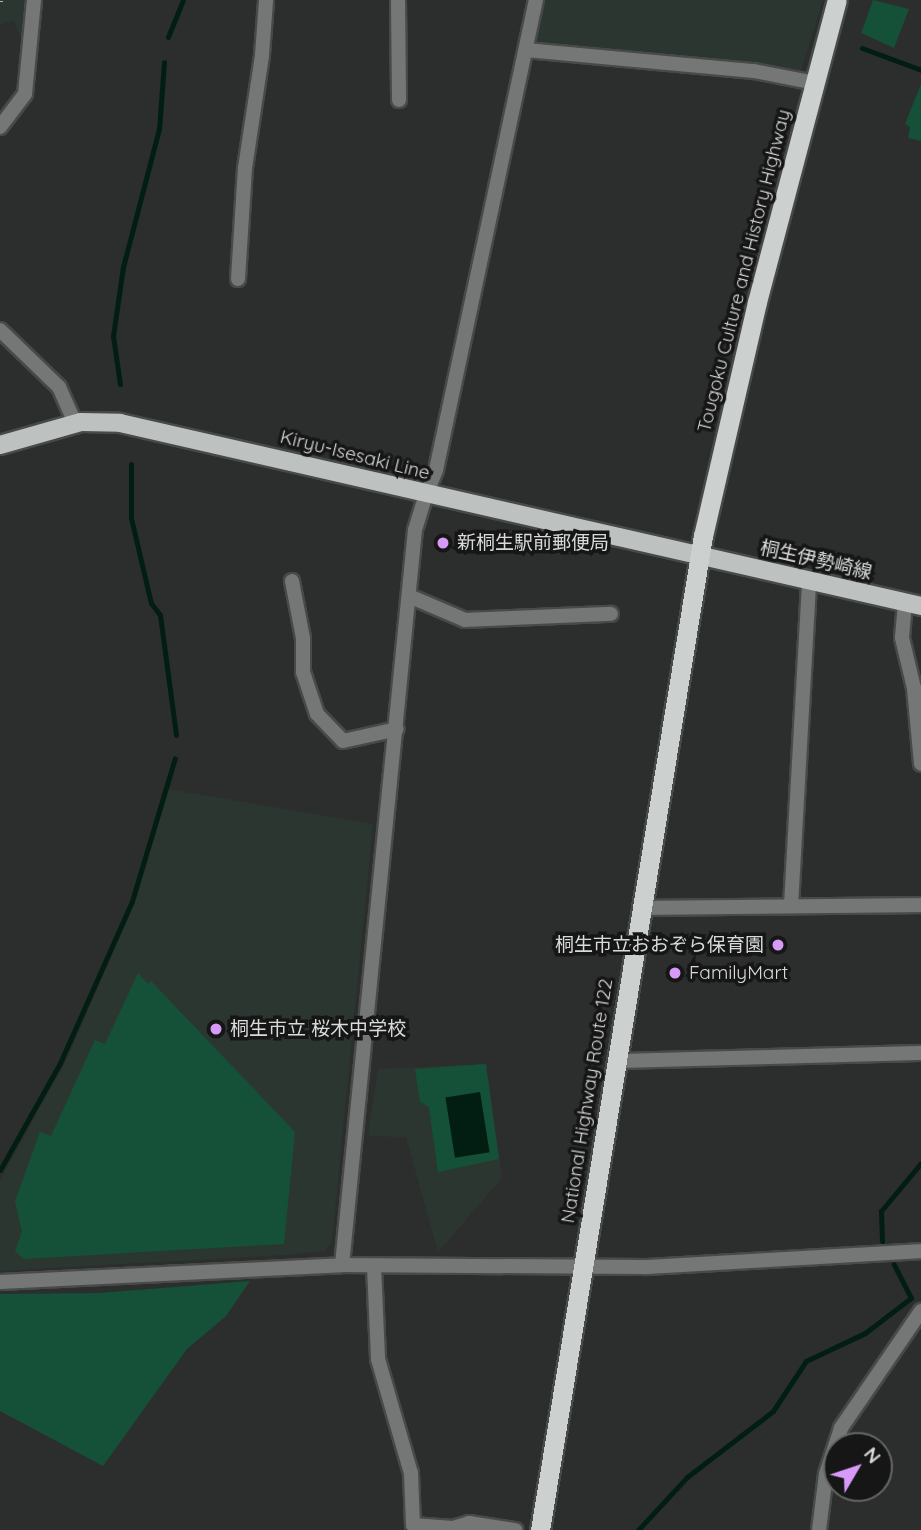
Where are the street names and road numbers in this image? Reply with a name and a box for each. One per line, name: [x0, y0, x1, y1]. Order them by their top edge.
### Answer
street label: Tougoku Culture and History Highway: [693, 107, 795, 435]
street label: Kiryu-Isesaki Line: [278, 425, 432, 485]
street label: 桐生伊勢崎線: [758, 536, 874, 584]
street label: National Highway Route 122: [556, 977, 618, 1225]

